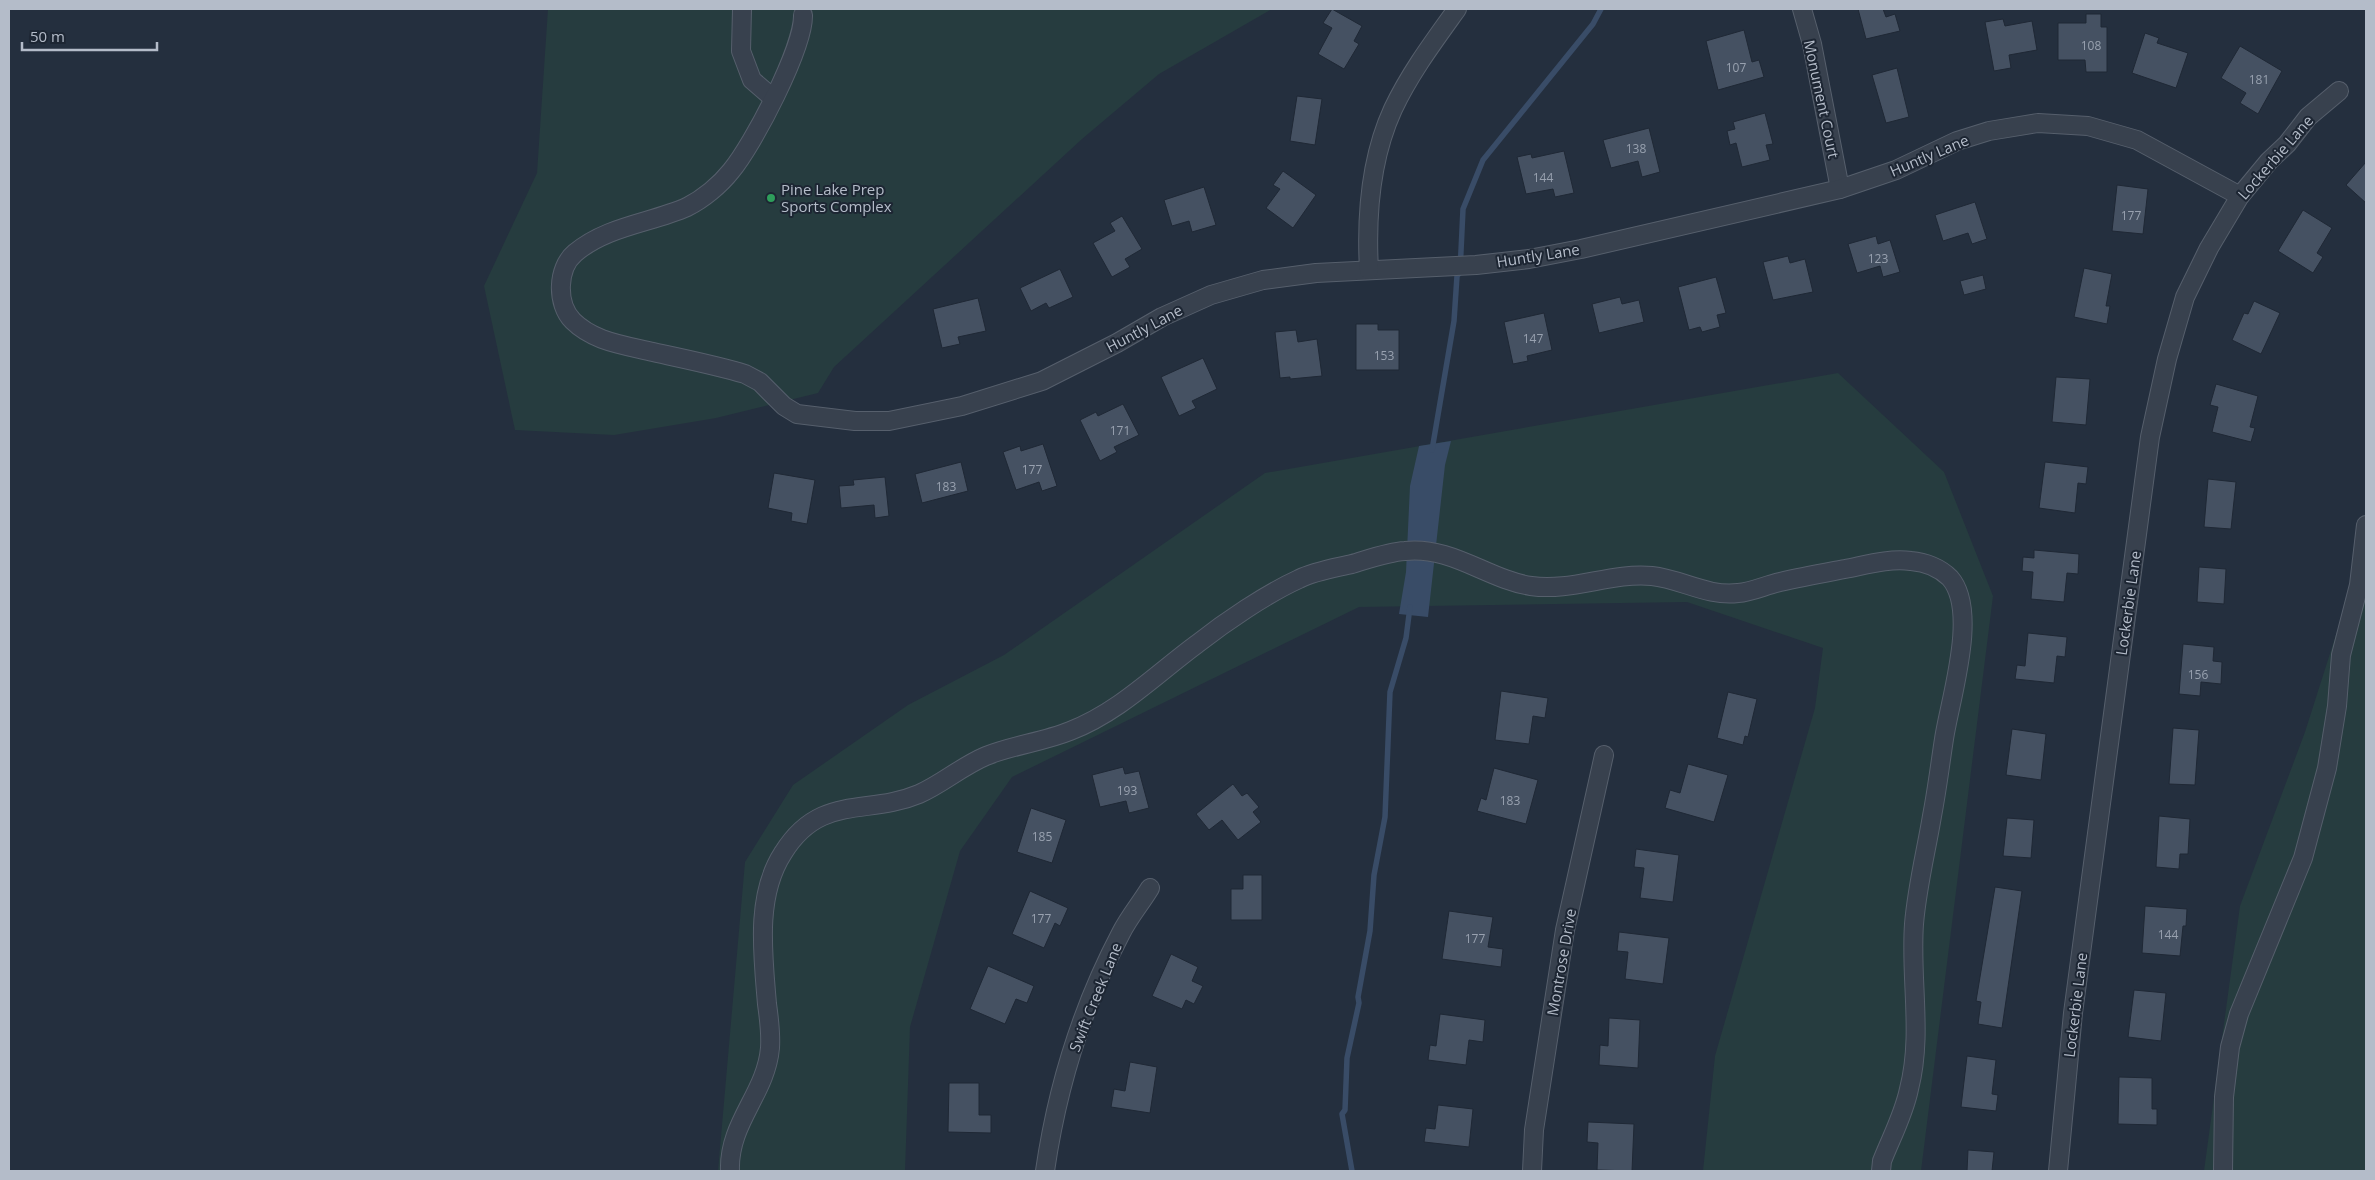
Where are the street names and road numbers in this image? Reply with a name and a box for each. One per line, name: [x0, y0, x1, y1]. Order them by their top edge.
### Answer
street label: Monument Court: [1800, 38, 1844, 160]
street label: Lockerbie Lane: [2233, 111, 2317, 203]
street label: Huntly Lane: [1887, 129, 1971, 181]
street label: Huntly Lane: [1495, 239, 1581, 271]
street label: Huntly Lane: [1102, 300, 1186, 356]
street label: Lockerbie Lane: [2111, 549, 2145, 657]
street label: Montrose Drive: [1542, 907, 1580, 1017]
street label: Swift Creek Lane: [1064, 940, 1126, 1054]
street label: Lockerbie Lane: [2059, 951, 2091, 1059]

